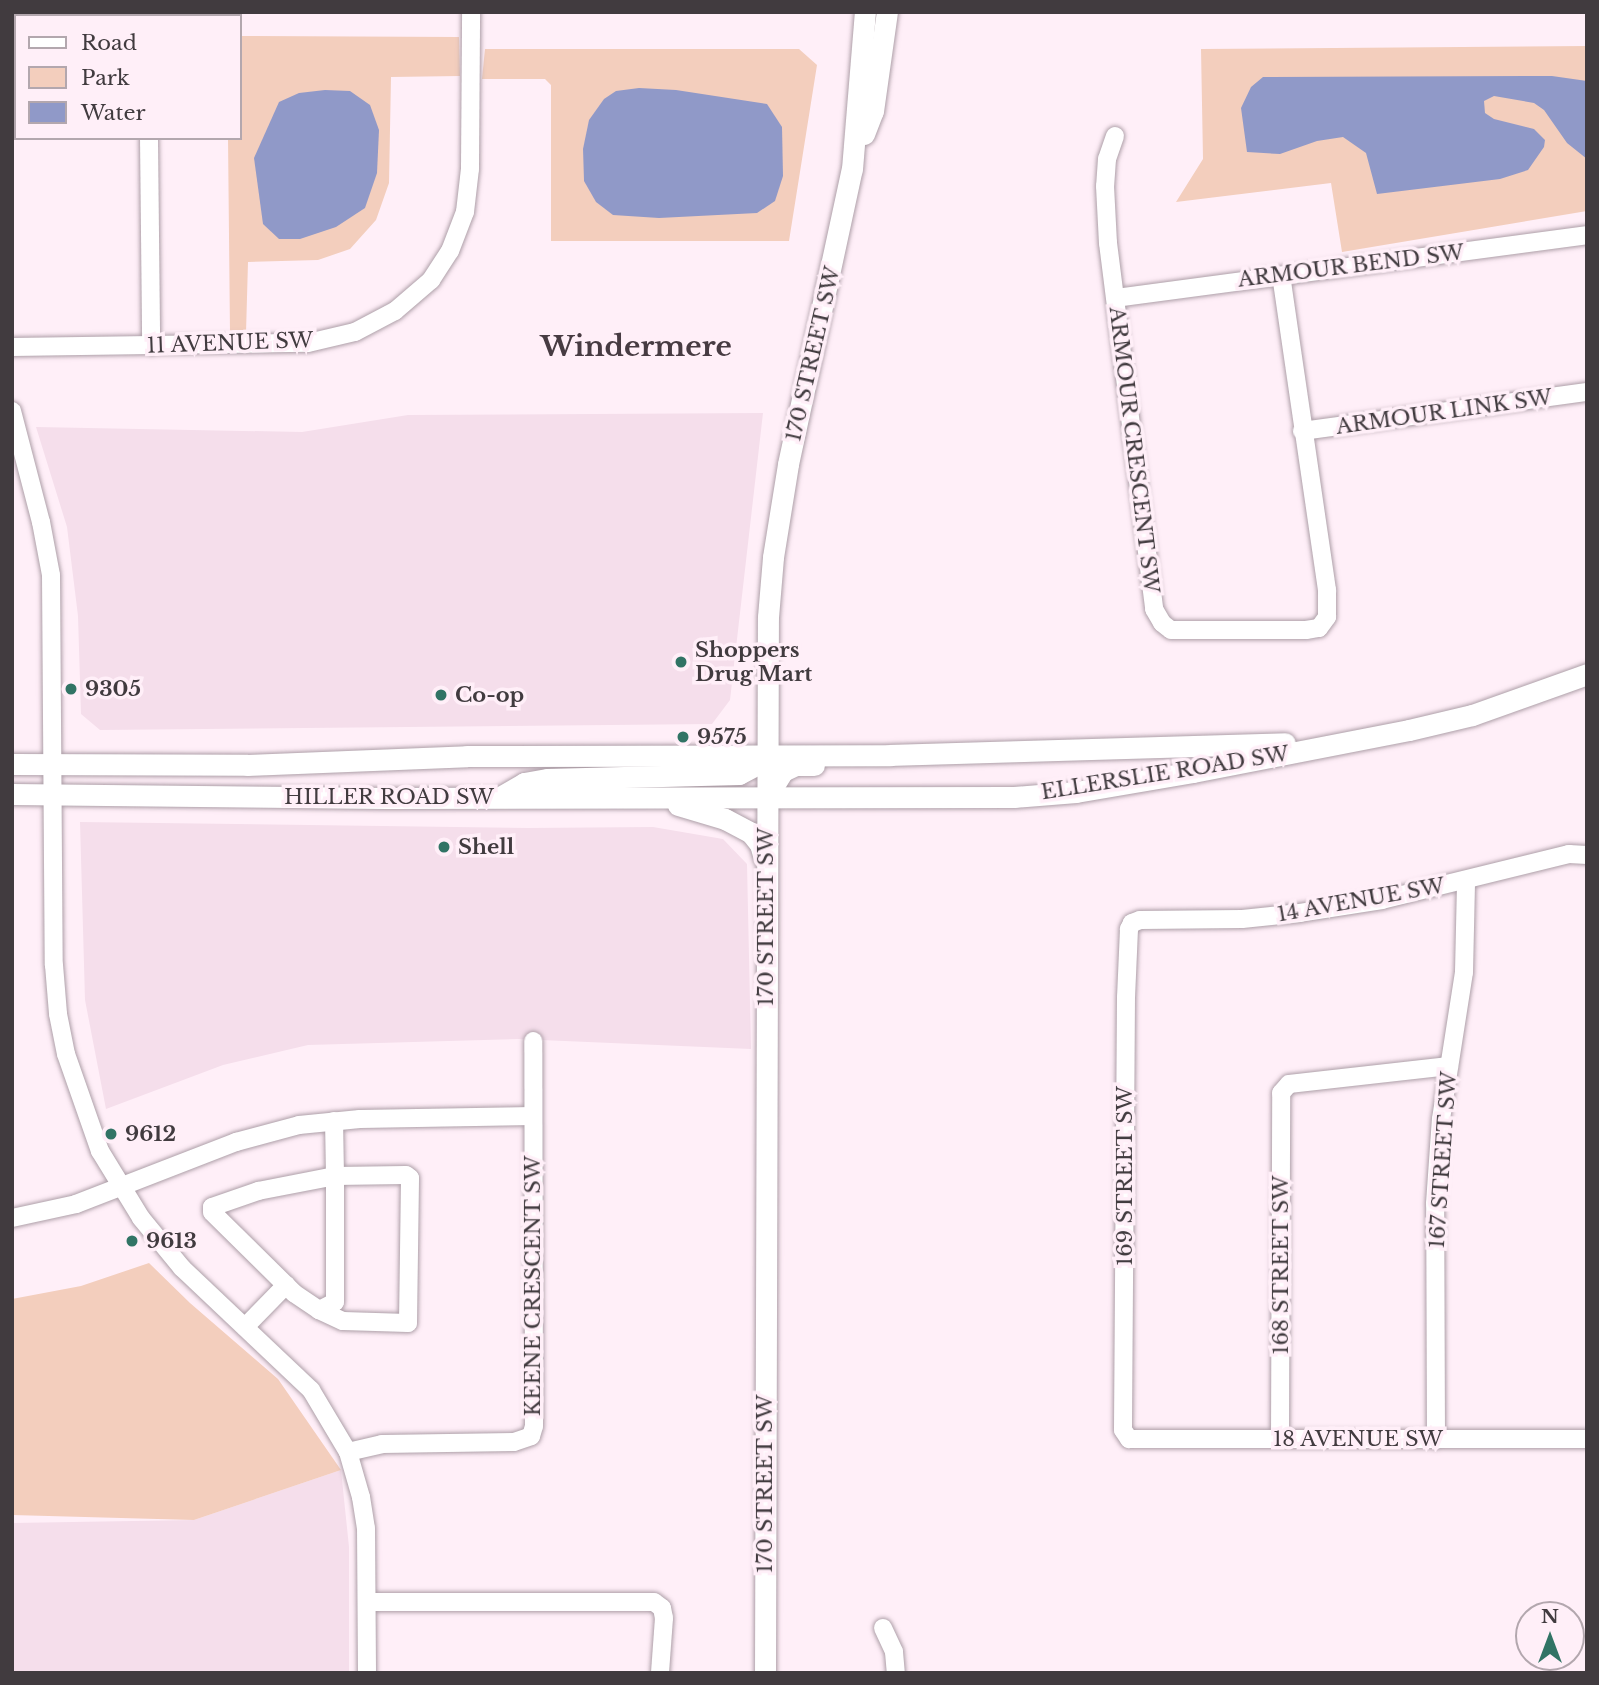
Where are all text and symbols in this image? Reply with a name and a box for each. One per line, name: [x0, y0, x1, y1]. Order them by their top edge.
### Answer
legend: [14, 14, 242, 140]
text: Road: [81, 30, 137, 56]
text: Park: [81, 65, 130, 91]
text: Water: [81, 100, 145, 126]
street label: ARMOUR BEND SW: [1236, 240, 1466, 292]
street label: 170 STREET SW: [781, 264, 845, 444]
street label: ARMOUR CRESCENT SW: [1104, 305, 1164, 595]
street label: 11 AVENUE SW: [146, 327, 314, 359]
district label: Windermere: [540, 330, 732, 364]
street label: ARMOUR LINK SW: [1334, 384, 1554, 440]
place label: Shoppers Drug Mart: [695, 637, 813, 687]
marker: Shoppers Drug Mart: [673, 654, 689, 670]
place label: 9305: [85, 676, 141, 702]
marker: 9305: [63, 681, 79, 697]
place label: Co-op: [455, 682, 524, 708]
marker: Co-op: [433, 687, 449, 703]
place label: 9575: [697, 724, 747, 750]
marker: 9575: [675, 729, 691, 745]
street label: ELLERSLIE ROAD SW: [1039, 741, 1291, 805]
street label: HILLER ROAD SW: [284, 784, 494, 810]
street label: 170 STREET SW: [753, 827, 779, 1007]
place label: Shell: [458, 834, 514, 860]
marker: Shell: [436, 839, 452, 855]
street label: 14 AVENUE SW: [1275, 873, 1447, 927]
street label: 167 STREET SW: [1424, 1070, 1462, 1250]
street label: 169 STREET SW: [1112, 1086, 1138, 1266]
place label: 9612: [125, 1121, 176, 1147]
marker: 9612: [103, 1126, 119, 1142]
street label: KEENE CRESCENT SW: [520, 1155, 546, 1417]
street label: 168 STREET SW: [1268, 1175, 1294, 1355]
place label: 9613: [146, 1228, 197, 1254]
marker: 9613: [124, 1233, 140, 1249]
street label: 170 STREET SW: [752, 1394, 778, 1574]
street label: 18 AVENUE SW: [1273, 1426, 1443, 1452]
north arrow: [1515, 1601, 1585, 1671]
text: N: [1541, 1605, 1559, 1628]

